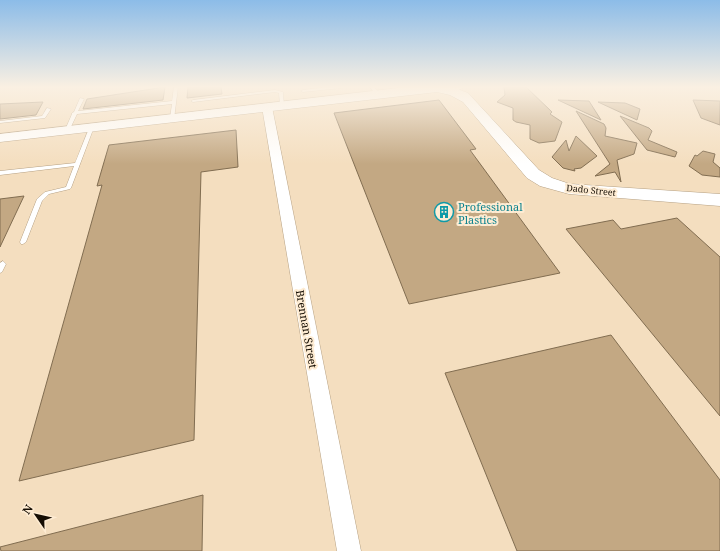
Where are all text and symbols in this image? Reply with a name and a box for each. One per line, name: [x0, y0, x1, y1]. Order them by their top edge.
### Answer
street label: Dado Street: [566, 181, 616, 199]
place label: Professional Plastics: [458, 199, 523, 227]
building icon: Professional Plastics: [433, 201, 455, 223]
street label: Brennan Street: [293, 289, 321, 369]
north arrow: [16, 495, 56, 535]
text: N: [19, 501, 36, 517]

